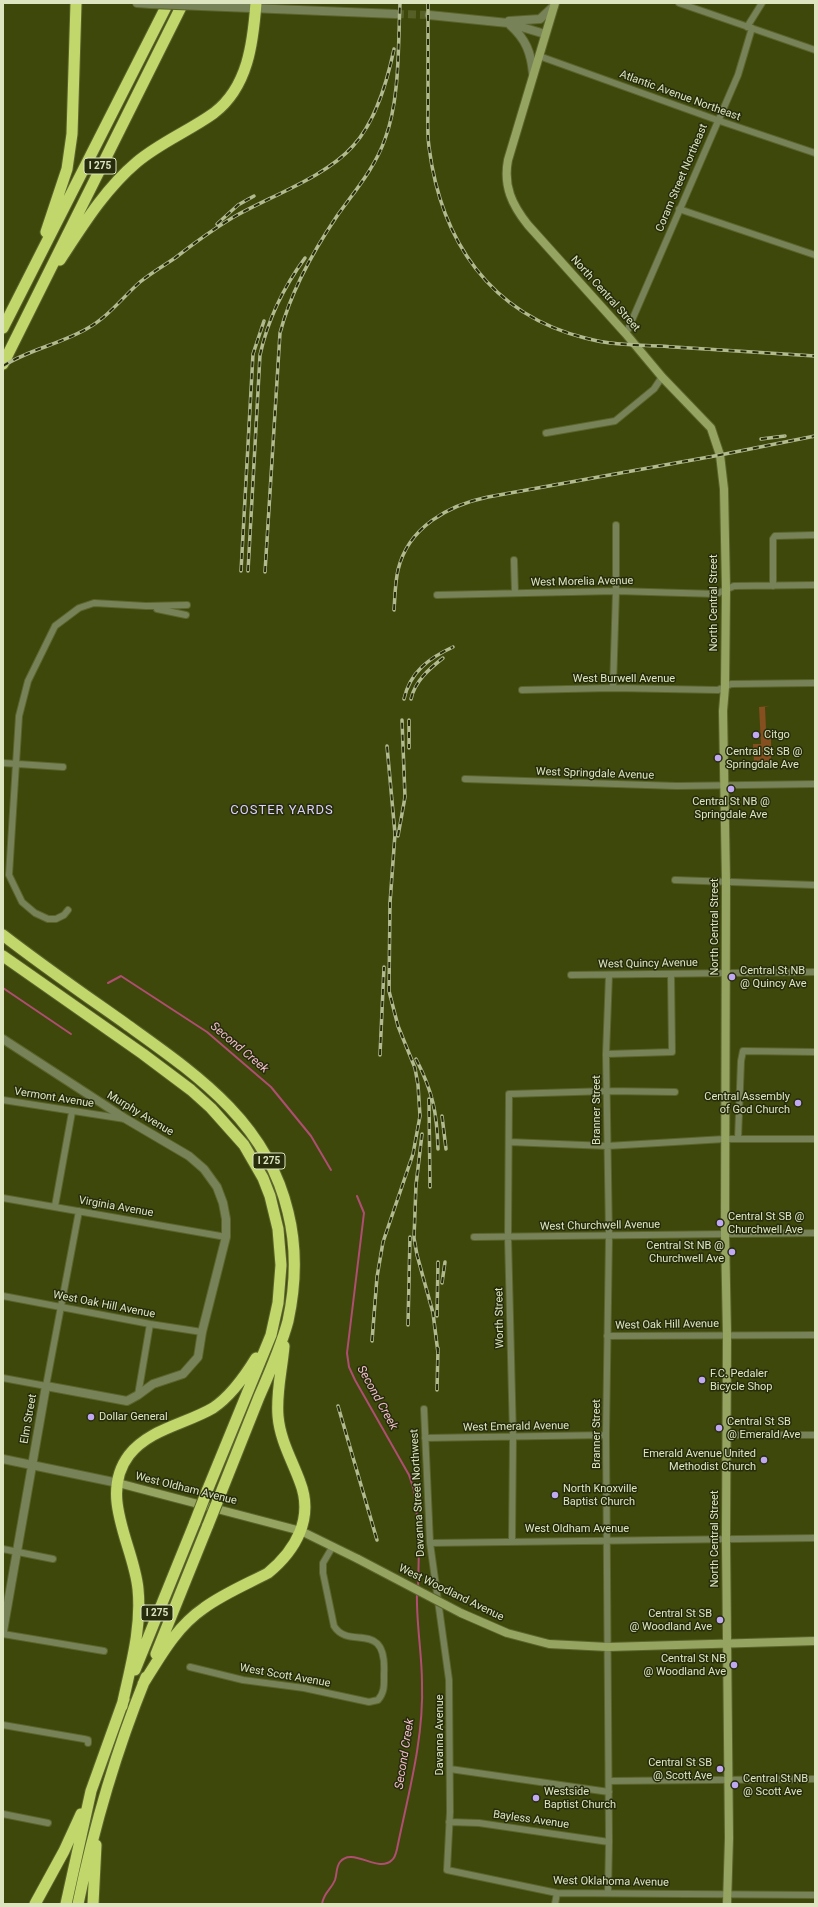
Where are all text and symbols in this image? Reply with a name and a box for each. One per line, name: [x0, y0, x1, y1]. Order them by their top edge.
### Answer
street label: Atlantic Avenue Northeast: [618, 68, 742, 124]
street label: Coram Street Northeast: [653, 122, 711, 234]
road number: I 275: [84, 158, 116, 174]
street label: North Central Street: [568, 254, 642, 334]
street label: North Central Street: [707, 554, 721, 652]
street label: West Morelia Avenue: [530, 575, 634, 589]
street label: West Burwell Avenue: [573, 672, 675, 686]
place label: Citgo: [764, 728, 790, 742]
marker: Citgo: [751, 730, 761, 740]
place label: Central St SB @ Springdale Ave: [726, 745, 802, 771]
marker: Central St SB @ Springdale Ave: [713, 753, 723, 763]
street label: West Springdale Avenue: [536, 765, 654, 783]
marker: Central St NB @ Springdale Ave: [726, 784, 736, 794]
place label: Central St NB @ Springdale Ave: [692, 795, 770, 821]
district label: COSTER YARDS: [230, 803, 334, 819]
street label: North Central Street: [708, 878, 722, 976]
street label: West Quincy Avenue: [598, 957, 698, 971]
place label: Central St NB @ Quincy Ave: [740, 964, 807, 990]
marker: Central St NB @ Quincy Ave: [727, 972, 737, 982]
water label: Second Creek: [207, 1020, 271, 1076]
street label: Branner Street: [590, 1075, 604, 1145]
street label: Vermont Avenue: [13, 1085, 95, 1111]
street label: Murphy Avenue: [104, 1089, 176, 1139]
place label: Central Assembly of God Church: [704, 1090, 790, 1116]
marker: Central Assembly of God Church: [793, 1098, 803, 1108]
road number: I 275: [253, 1153, 285, 1169]
street label: Virginia Avenue: [78, 1194, 154, 1220]
place label: Central St SB @ Churchwell Ave: [728, 1210, 804, 1236]
street label: West Churchwell Avenue: [540, 1218, 660, 1234]
marker: Central St SB @ Churchwell Ave: [715, 1218, 725, 1228]
place label: Central St NB @ Churchwell Ave: [646, 1239, 724, 1265]
marker: Central St NB @ Churchwell Ave: [727, 1247, 737, 1257]
street label: Worth Street: [493, 1287, 507, 1349]
street label: West Oak Hill Avenue: [52, 1289, 156, 1321]
street label: West Oak Hill Avenue: [615, 1317, 719, 1333]
water label: Second Creek: [353, 1363, 401, 1433]
place label: F.C. Pedaler Bicycle Shop: [710, 1367, 772, 1393]
marker: F.C. Pedaler Bicycle Shop: [697, 1375, 707, 1385]
street label: Elm Street: [18, 1393, 40, 1445]
street label: Branner Street: [590, 1399, 604, 1469]
place label: Dollar General: [99, 1410, 168, 1424]
marker: Dollar General: [86, 1412, 96, 1422]
place label: Central St SB @ Emerald Ave: [727, 1415, 800, 1441]
street label: West Emerald Avenue: [463, 1419, 569, 1435]
marker: Central St SB @ Emerald Ave: [714, 1423, 724, 1433]
street label: Davanna Street Northwest: [408, 1429, 428, 1557]
place label: Emerald Avenue United Methodist Church: [643, 1447, 756, 1473]
marker: Emerald Avenue United Methodist Church: [759, 1455, 769, 1465]
street label: West Oldham Avenue: [134, 1470, 238, 1508]
place label: North Knoxville Baptist Church: [563, 1482, 637, 1508]
marker: North Knoxville Baptist Church: [550, 1490, 560, 1500]
street label: North Central Street: [708, 1490, 722, 1588]
street label: West Oldham Avenue: [525, 1522, 629, 1536]
street label: West Woodland Avenue: [396, 1562, 506, 1624]
road number: I 275: [141, 1605, 173, 1621]
place label: Central St SB @ Woodland Ave: [629, 1607, 712, 1633]
marker: Central St SB @ Woodland Ave: [715, 1615, 725, 1625]
place label: Central St NB @ Woodland Ave: [643, 1652, 726, 1678]
marker: Central St NB @ Woodland Ave: [729, 1660, 739, 1670]
street label: West Scott Avenue: [239, 1662, 331, 1690]
street label: Davanna Avenue: [433, 1694, 447, 1776]
water label: Second Creek: [392, 1718, 418, 1790]
place label: Central St SB @ Scott Ave: [648, 1756, 712, 1782]
marker: Central St SB @ Scott Ave: [715, 1764, 725, 1774]
place label: Central St NB @ Scott Ave: [743, 1772, 808, 1798]
marker: Central St NB @ Scott Ave: [730, 1780, 740, 1790]
place label: Westside Baptist Church: [544, 1785, 616, 1811]
marker: Westside Baptist Church: [531, 1793, 541, 1803]
street label: Bayless Avenue: [492, 1808, 570, 1832]
street label: West Oklahoma Avenue: [553, 1874, 669, 1890]

